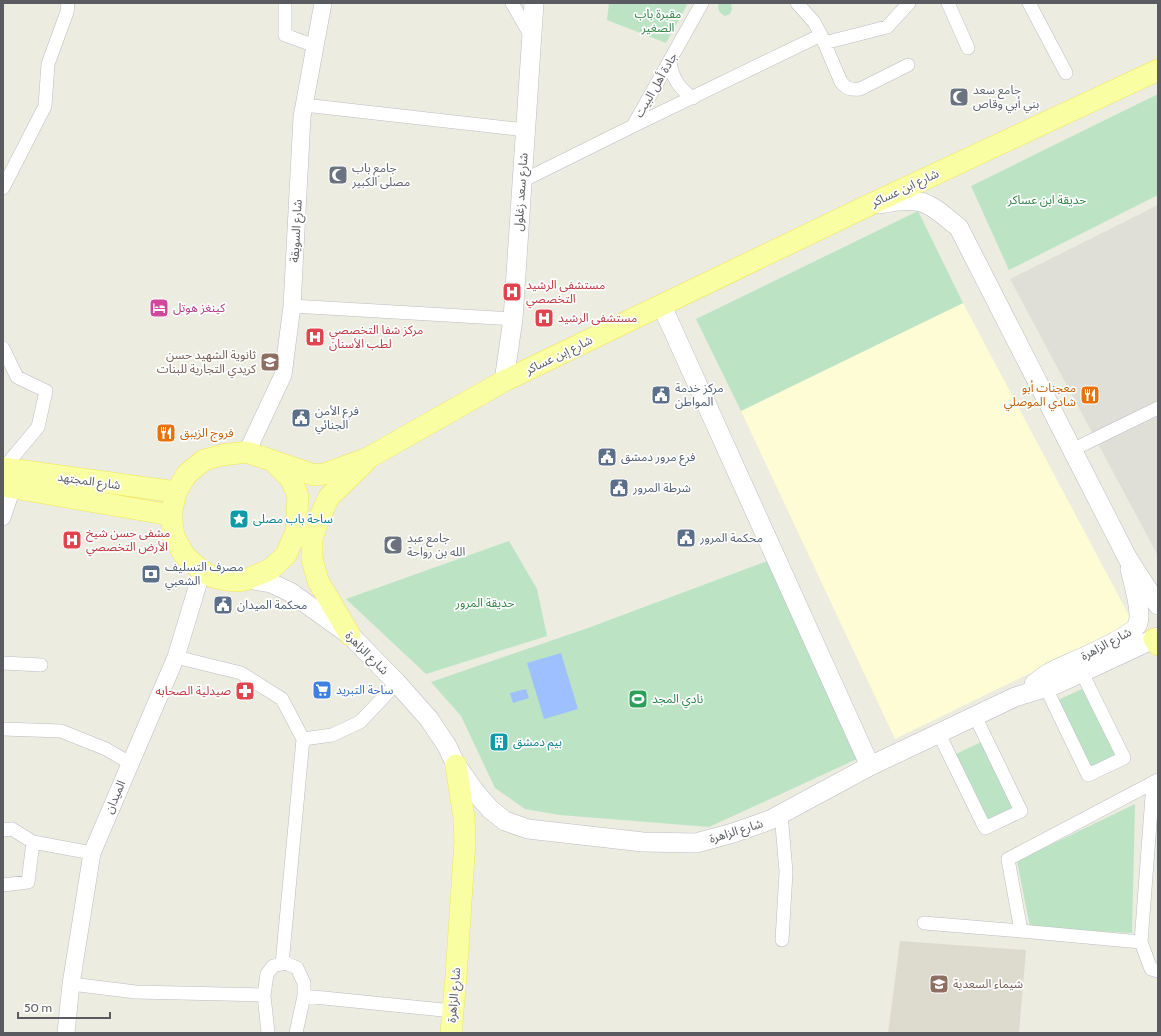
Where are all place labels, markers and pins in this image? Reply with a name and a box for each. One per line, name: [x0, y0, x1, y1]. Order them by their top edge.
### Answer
place label: جامع سعد بني أبي وقاص: [973, 82, 1039, 114]
mosque icon: جامع سعد بني أبي وقاص: [948, 86, 970, 108]
place label: جامع باب مصلى الكبير: [351, 160, 410, 189]
mosque icon: جامع باب مصلى الكبير: [327, 164, 349, 186]
place label: مستشفى الرشيد التخصصي: [526, 277, 605, 309]
hospital icon: مستشفى الرشيد التخصصي: [501, 281, 523, 303]
hotel icon: كينغز هوتل: [148, 297, 170, 319]
place label: كينغز هوتل: [173, 300, 226, 315]
hospital icon: مستشفى الرشيد: [533, 307, 555, 329]
place label: مستشفى الرشيد: [558, 310, 637, 325]
place label: مركز شفا التخصصي لطب الأسنان: [329, 322, 423, 351]
hospital icon: مركز شفا التخصصي لطب الأسنان: [304, 326, 326, 348]
place label: ثانوية الشهيد حسن كريدي التجارية للبنات: [157, 347, 257, 379]
school or university icon: ثانوية الشهيد حسن كريدي التجارية للبنات: [259, 351, 281, 373]
place label: مركز خدمة المواطن: [675, 380, 724, 409]
place label: معجنات أبو شادي الموصلي: [1004, 380, 1076, 412]
public building icon: مركز خدمة المواطن: [650, 384, 672, 406]
restaurant icon: معجنات أبو شادي الموصلي: [1079, 384, 1101, 406]
place label: فرع الأمن الجنائي: [315, 403, 359, 435]
public building icon: فرع الأمن الجنائي: [290, 407, 312, 429]
restaurant icon: فروج الزيبق: [155, 422, 177, 444]
place label: فروج الزيبق: [180, 425, 234, 442]
public building icon: فرع مرور دمشق: [596, 446, 618, 468]
place label: فرع مرور دمشق: [621, 449, 695, 466]
public building icon: شرطة المرور: [608, 477, 630, 499]
place label: شرطة المرور: [632, 480, 691, 495]
place icon: ساحة باب مصلى: [228, 508, 250, 530]
place label: ساحة باب مصلى: [253, 511, 333, 526]
place label: مشفى حسن شيخ الأرض التخصصي: [86, 525, 170, 557]
public building icon: محكمة المرور: [675, 527, 697, 549]
hospital icon: مشفى حسن شيخ الأرض التخصصي: [61, 529, 83, 551]
place label: جامع عبد الله بن رواحة: [407, 530, 465, 559]
place label: محكمة المرور: [699, 530, 763, 545]
mosque icon: جامع عبد الله بن رواحة: [382, 534, 404, 556]
place label: مصرف التسليف الشعبي: [165, 559, 243, 591]
bank icon: مصرف التسليف الشعبي: [140, 563, 162, 585]
public building icon: محكمة الميدان: [212, 594, 234, 616]
place label: محكمة الميدان: [237, 597, 307, 612]
supermarket icon: ساحة التبريد: [311, 679, 333, 701]
pharmacy icon: صيدلية الصحابه: [234, 680, 256, 702]
place label: ساحة التبريد: [336, 682, 393, 697]
place label: صيدلية الصحابه: [156, 683, 231, 698]
sports icon: نادي المجد: [627, 688, 649, 710]
place label: نادي المجد: [652, 691, 703, 709]
building icon: بيم دمشق: [488, 731, 510, 753]
place label: بيم دمشق: [513, 734, 562, 751]
school or university icon: شيماء السعدية: [928, 973, 950, 995]
place label: شيماء السعدية: [953, 976, 1023, 991]

